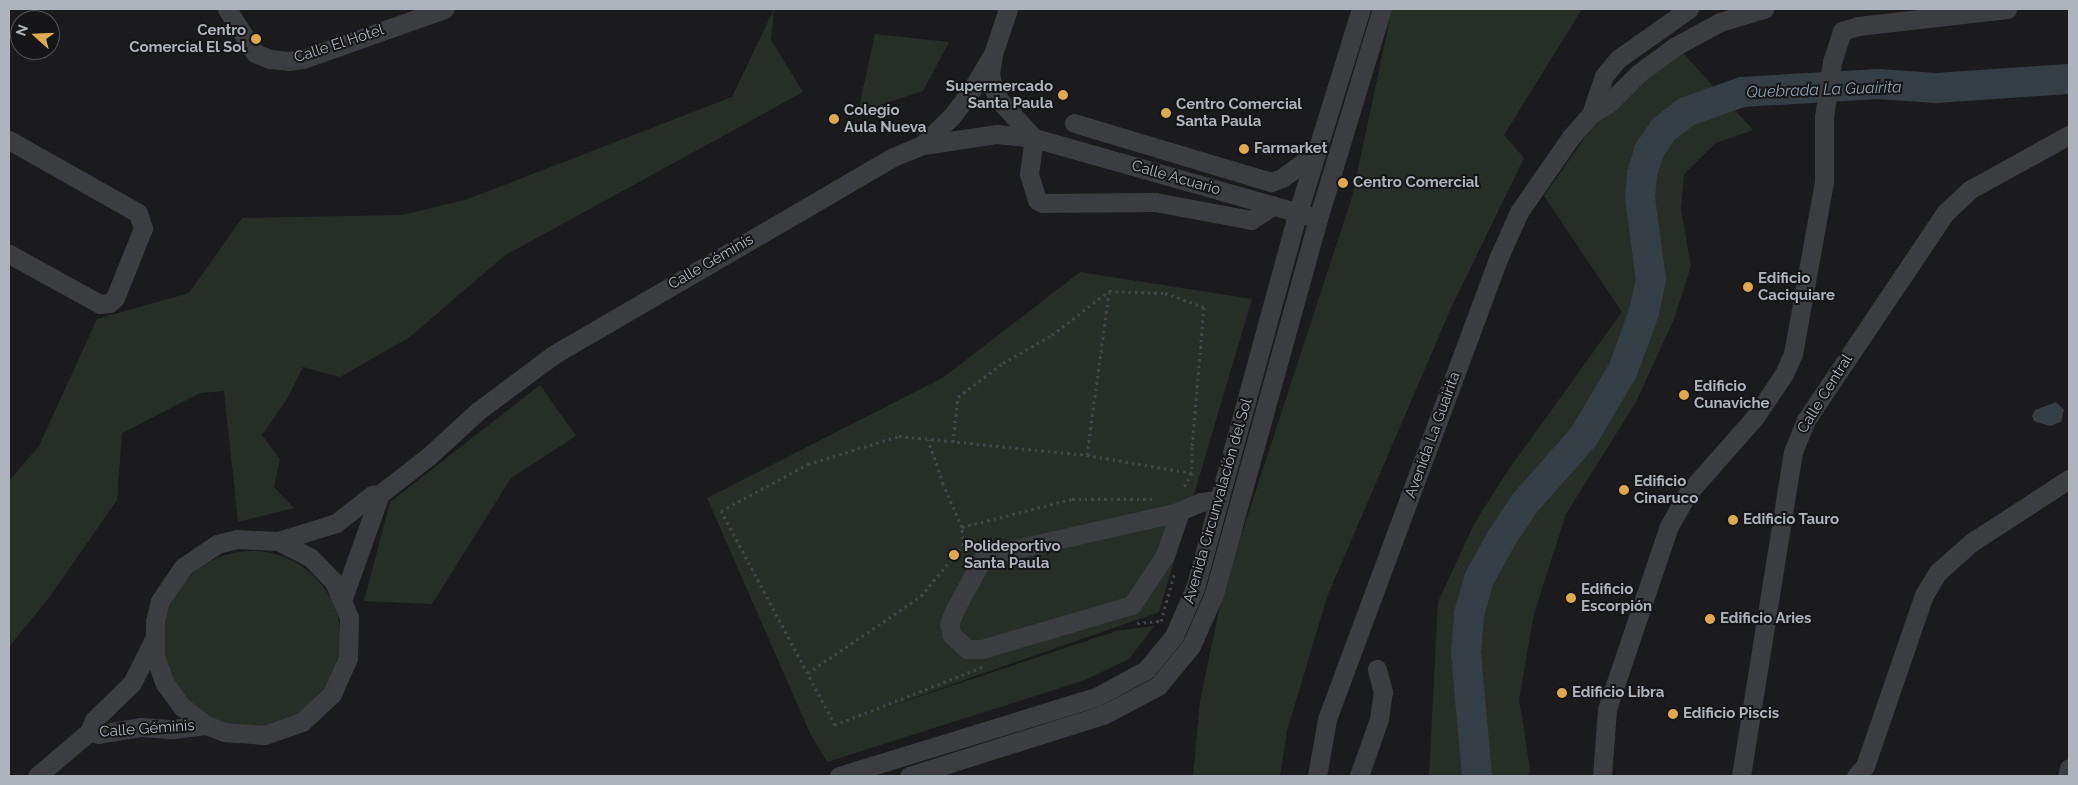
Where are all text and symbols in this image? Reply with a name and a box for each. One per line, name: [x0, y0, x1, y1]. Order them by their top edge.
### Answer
north arrow: [10, 10, 60, 60]
place label: Centro Comercial El Sol: [128, 21, 246, 56]
street label: Calle El Hotel: [292, 21, 386, 67]
text: N: [12, 22, 31, 38]
marker: Centro Comercial El Sol: [250, 33, 262, 45]
place label: Supermercado Santa Paula: [946, 77, 1053, 112]
water label: Quebrada La Guairita: [1746, 78, 1902, 102]
marker: Supermercado Santa Paula: [1057, 89, 1069, 101]
place label: Centro Comercial Santa Paula: [1176, 95, 1302, 130]
place label: Colegio Aula Nueva: [844, 101, 926, 136]
marker: Centro Comercial Santa Paula: [1160, 107, 1172, 119]
marker: Colegio Aula Nueva: [828, 113, 840, 125]
place label: Farmarket: [1254, 140, 1327, 158]
marker: Farmarket: [1238, 143, 1250, 155]
street label: Calle Acuario: [1129, 157, 1223, 199]
place label: Centro Comercial: [1353, 174, 1479, 192]
marker: Centro Comercial: [1337, 177, 1349, 189]
street label: Calle Géminis: [665, 230, 757, 294]
place label: Edificio Caciquiare: [1758, 269, 1835, 304]
marker: Edificio Caciquiare: [1742, 281, 1754, 293]
street label: Calle Central: [1794, 351, 1856, 437]
street label: Avenida La Guairita: [1402, 369, 1464, 501]
place label: Edificio Cunaviche: [1694, 377, 1770, 412]
marker: Edificio Cunaviche: [1678, 389, 1690, 401]
street label: Avenida Circunvalación del Sol: [1180, 396, 1256, 606]
place label: Edificio Cinaruco: [1634, 472, 1698, 507]
marker: Edificio Cinaruco: [1618, 484, 1630, 496]
place label: Edificio Tauro: [1743, 511, 1840, 529]
marker: Edificio Tauro: [1727, 514, 1739, 526]
place label: Polideportivo Santa Paula: [964, 537, 1061, 572]
marker: Polideportivo Santa Paula: [948, 549, 960, 561]
place label: Edificio Escorpión: [1581, 580, 1652, 615]
marker: Edificio Escorpión: [1565, 592, 1577, 604]
place label: Edificio Aries: [1720, 610, 1812, 628]
marker: Edificio Aries: [1704, 613, 1716, 625]
place label: Edificio Libra: [1572, 684, 1664, 702]
marker: Edificio Libra: [1556, 687, 1568, 699]
place label: Edificio Piscis: [1683, 705, 1779, 723]
marker: Edificio Piscis: [1667, 708, 1679, 720]
street label: Calle Géminis: [99, 717, 195, 741]

